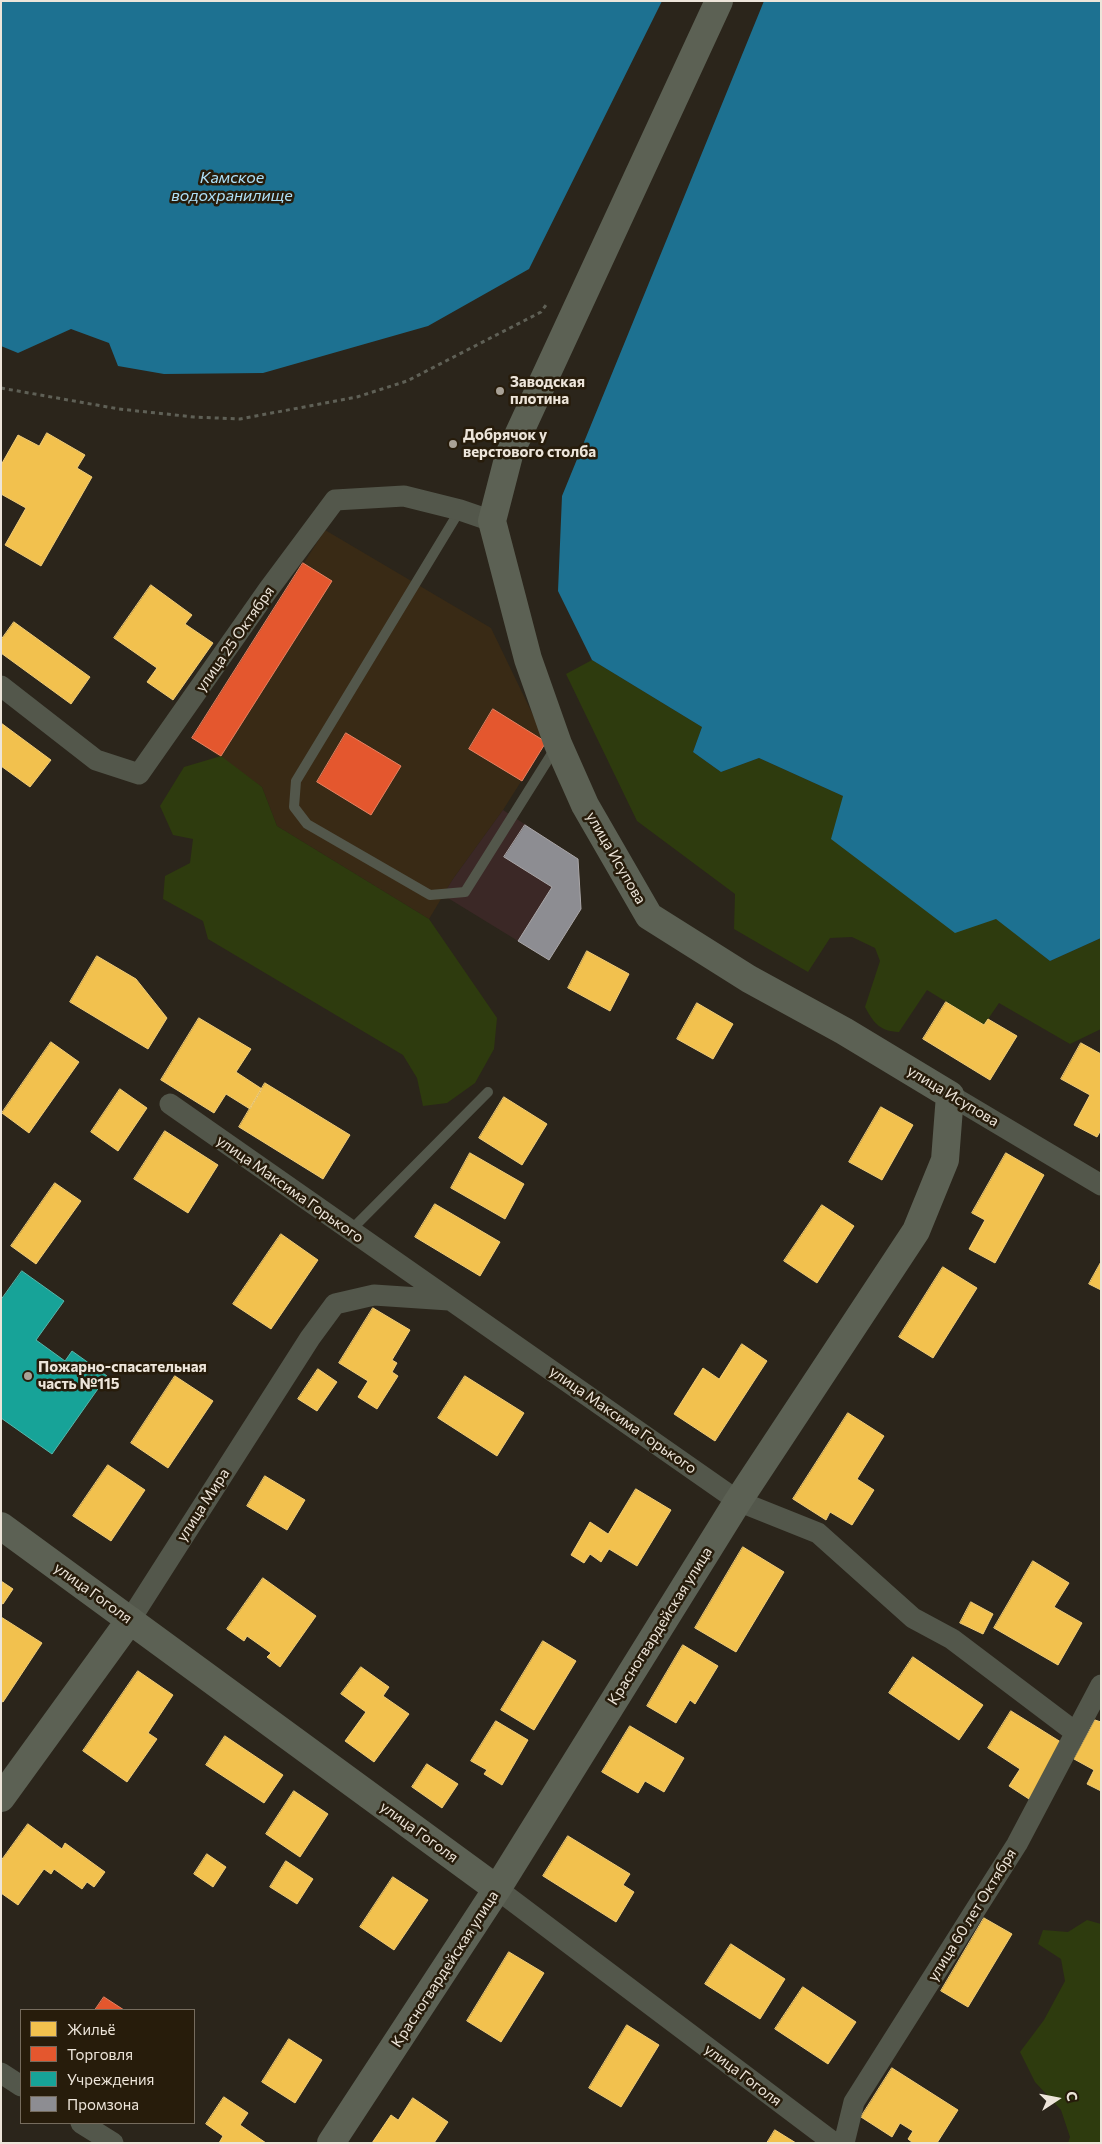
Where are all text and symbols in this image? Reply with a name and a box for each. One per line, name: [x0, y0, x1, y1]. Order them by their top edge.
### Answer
water label: Камское водохранилище: [171, 168, 293, 206]
place label: Заводская плотина: [510, 373, 585, 408]
marker: Заводская плотина: [494, 385, 506, 397]
place label: Добрячок у верстового столба: [463, 426, 596, 461]
marker: Добрячок у верстового столба: [447, 438, 459, 450]
street label: улица 25 Октября: [192, 583, 278, 695]
street label: улица Исупова: [582, 809, 650, 907]
street label: улица Исупова: [904, 1062, 1002, 1130]
street label: улица Максима Горького: [213, 1131, 367, 1247]
place label: Пожарно-спасательная часть №115: [38, 1358, 207, 1393]
street label: улица Максима Горького: [546, 1362, 700, 1478]
marker: Пожарно-спасательная часть №115: [22, 1370, 34, 1382]
street label: улица Мира: [173, 1465, 233, 1545]
street label: Красногвардейская улица: [604, 1544, 716, 1708]
street label: улица Гоголя: [50, 1559, 136, 1627]
street label: улица Гоголя: [376, 1798, 462, 1866]
street label: улица 60 лет Октября: [924, 1845, 1020, 1985]
street label: Красногвардейская улица: [388, 1887, 502, 2051]
legend: [20, 2009, 195, 2124]
text: Жильё: [67, 2020, 115, 2038]
street label: улица Гоголя: [701, 2040, 785, 2110]
text: Торговля: [67, 2045, 133, 2063]
text: Учреждения: [67, 2070, 154, 2088]
north arrow: [1032, 2074, 1082, 2124]
text: С: [1063, 2090, 1081, 2102]
text: Промзона: [67, 2095, 139, 2113]

